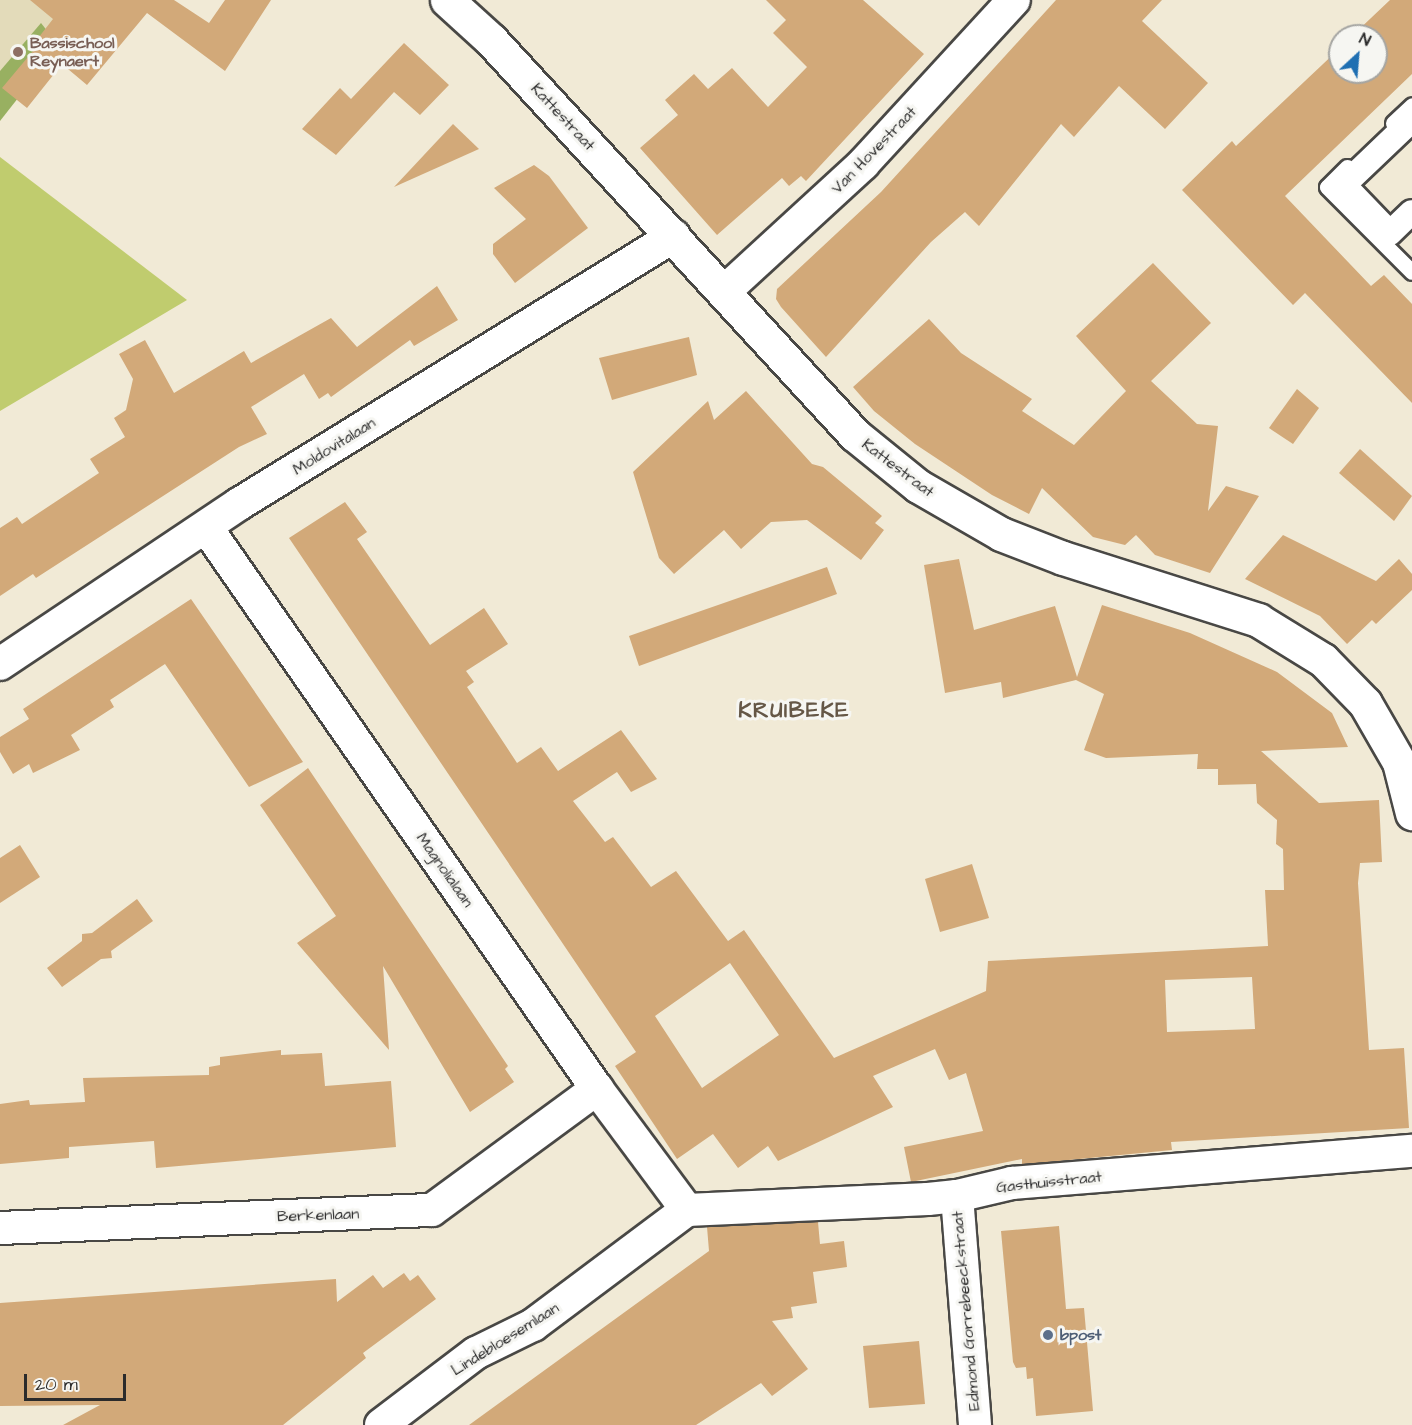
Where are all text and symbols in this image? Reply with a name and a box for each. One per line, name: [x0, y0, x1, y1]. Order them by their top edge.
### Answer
north arrow: [1328, 24, 1388, 84]
text: N: [1356, 28, 1374, 52]
place label: Bassischool Reynaert: [30, 33, 115, 71]
marker: Bassischool Reynaert: [11, 45, 25, 59]
street label: Kattestraat: [527, 79, 599, 155]
street label: Van Hovestraat: [827, 102, 921, 198]
street label: Moldovitalaan: [289, 413, 379, 479]
street label: Kattestraat: [858, 435, 938, 501]
district label: KRUIBEKE: [738, 698, 850, 724]
street label: Magnolialaan: [412, 829, 478, 911]
street label: Gasthuisstraat: [995, 1167, 1103, 1197]
street label: Berkenlaan: [277, 1204, 359, 1226]
street label: Edmond Gorrebeeckstraat: [948, 1210, 984, 1412]
street label: Lindebloesemlaan: [448, 1298, 562, 1380]
place label: bpost: [1060, 1325, 1101, 1345]
marker: bpost: [1041, 1328, 1055, 1342]
scale bar: [27, 1362, 129, 1400]
text: 20 m: [35, 1372, 78, 1397]

